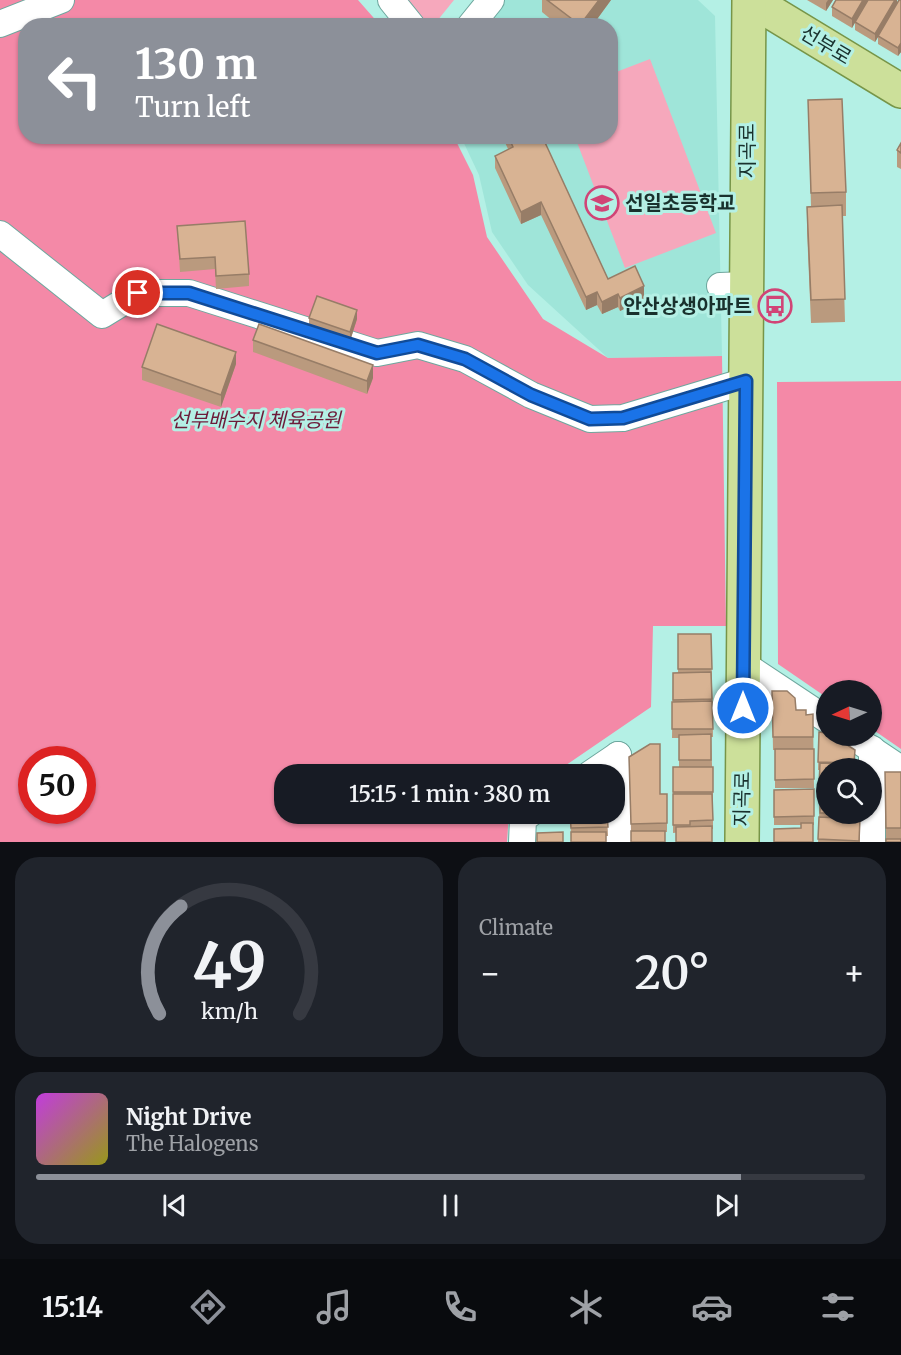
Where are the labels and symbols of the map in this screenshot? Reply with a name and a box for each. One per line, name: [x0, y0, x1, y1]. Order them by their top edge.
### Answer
street label: 선부로: [796, 20, 856, 70]
street label: 지곡로: [734, 123, 759, 179]
school or university icon: 선일초등학교: [584, 185, 620, 221]
place label: 선일초등학교: [625, 190, 735, 215]
pin: [112, 267, 163, 318]
bus stop icon: 안산상생아파트: [757, 288, 793, 324]
place label: 안산상생아파트: [623, 293, 752, 318]
park label: 선부배수지 체육공원: [171, 407, 343, 432]
position arrow: [711, 676, 775, 740]
north arrow: [816, 680, 882, 746]
speed limit sign: 50: [18, 746, 96, 824]
street label: 지곡로: [729, 771, 754, 827]

